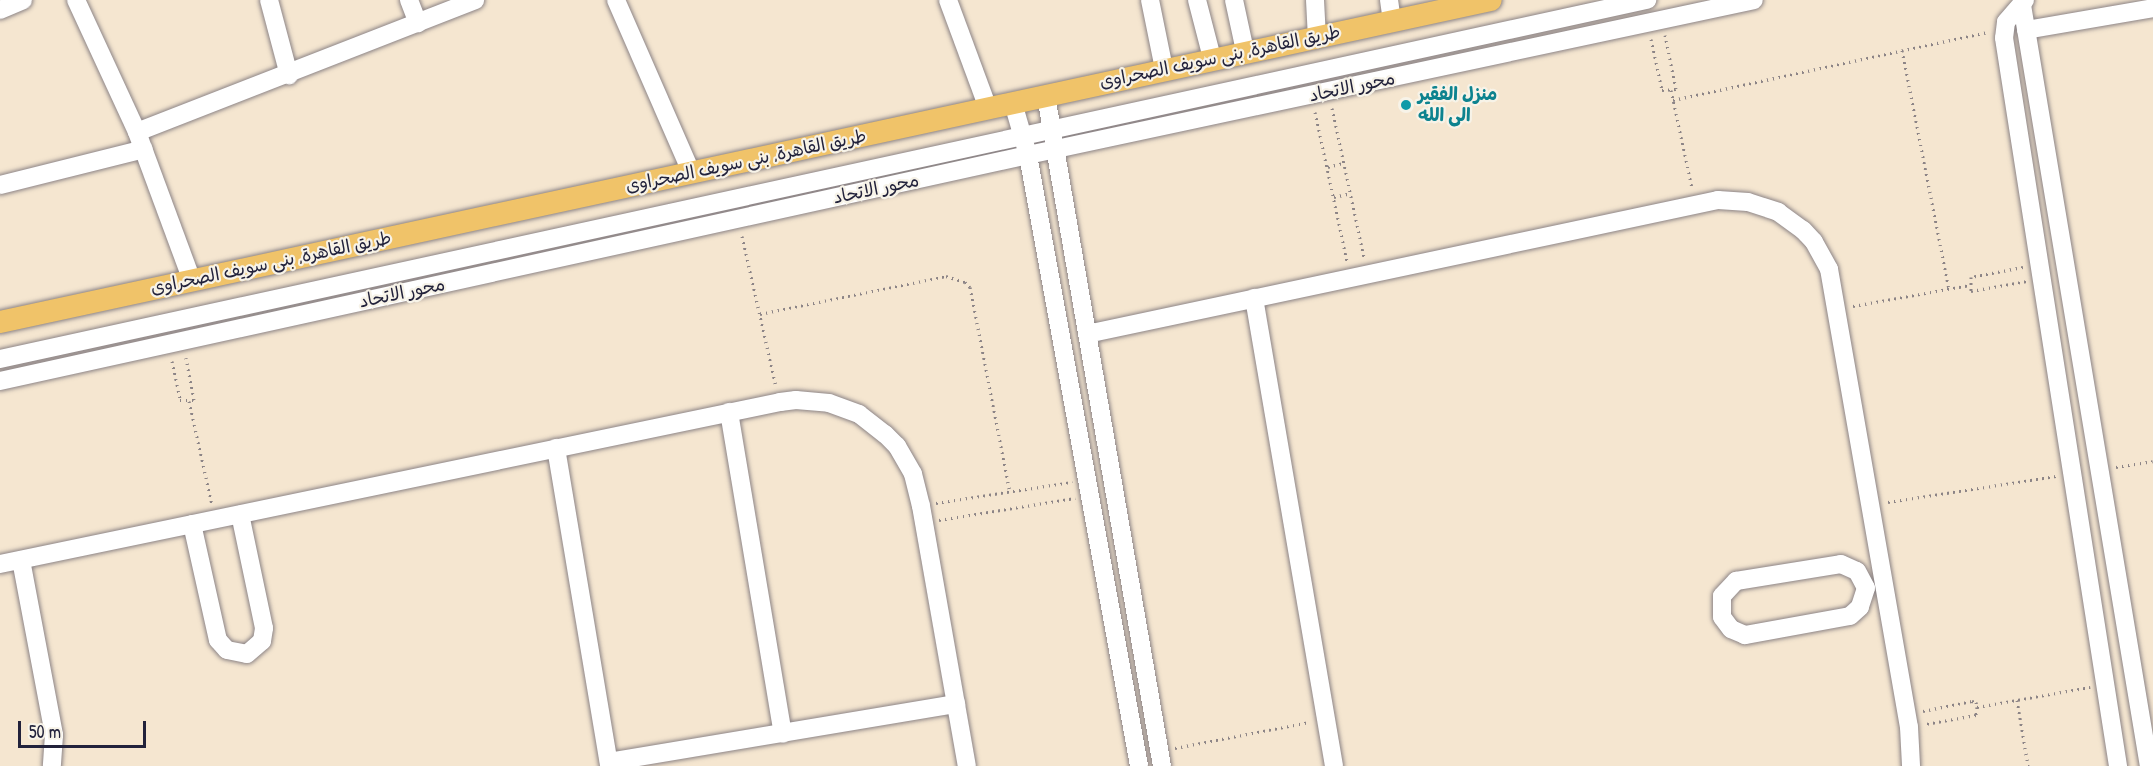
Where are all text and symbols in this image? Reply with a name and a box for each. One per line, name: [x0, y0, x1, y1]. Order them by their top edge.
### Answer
street label: طريق القاهرة, بنى سويف الصحراوى: [1098, 21, 1342, 93]
street label: محور الاتحاد: [1307, 67, 1397, 107]
place label: منزل الفقير الى الله: [1418, 84, 1497, 127]
marker: منزل الفقير الى الله: [1399, 98, 1413, 112]
street label: طريق القاهرة, بنى سويف الصحراوى: [624, 125, 868, 197]
street label: محور الاتحاد: [831, 169, 921, 209]
street label: طريق القاهرة, بنى سويف الصحراوى: [149, 227, 393, 299]
street label: محور الاتحاد: [357, 273, 447, 313]
scale bar: [21, 709, 148, 747]
text: 50 m: [29, 719, 61, 744]

